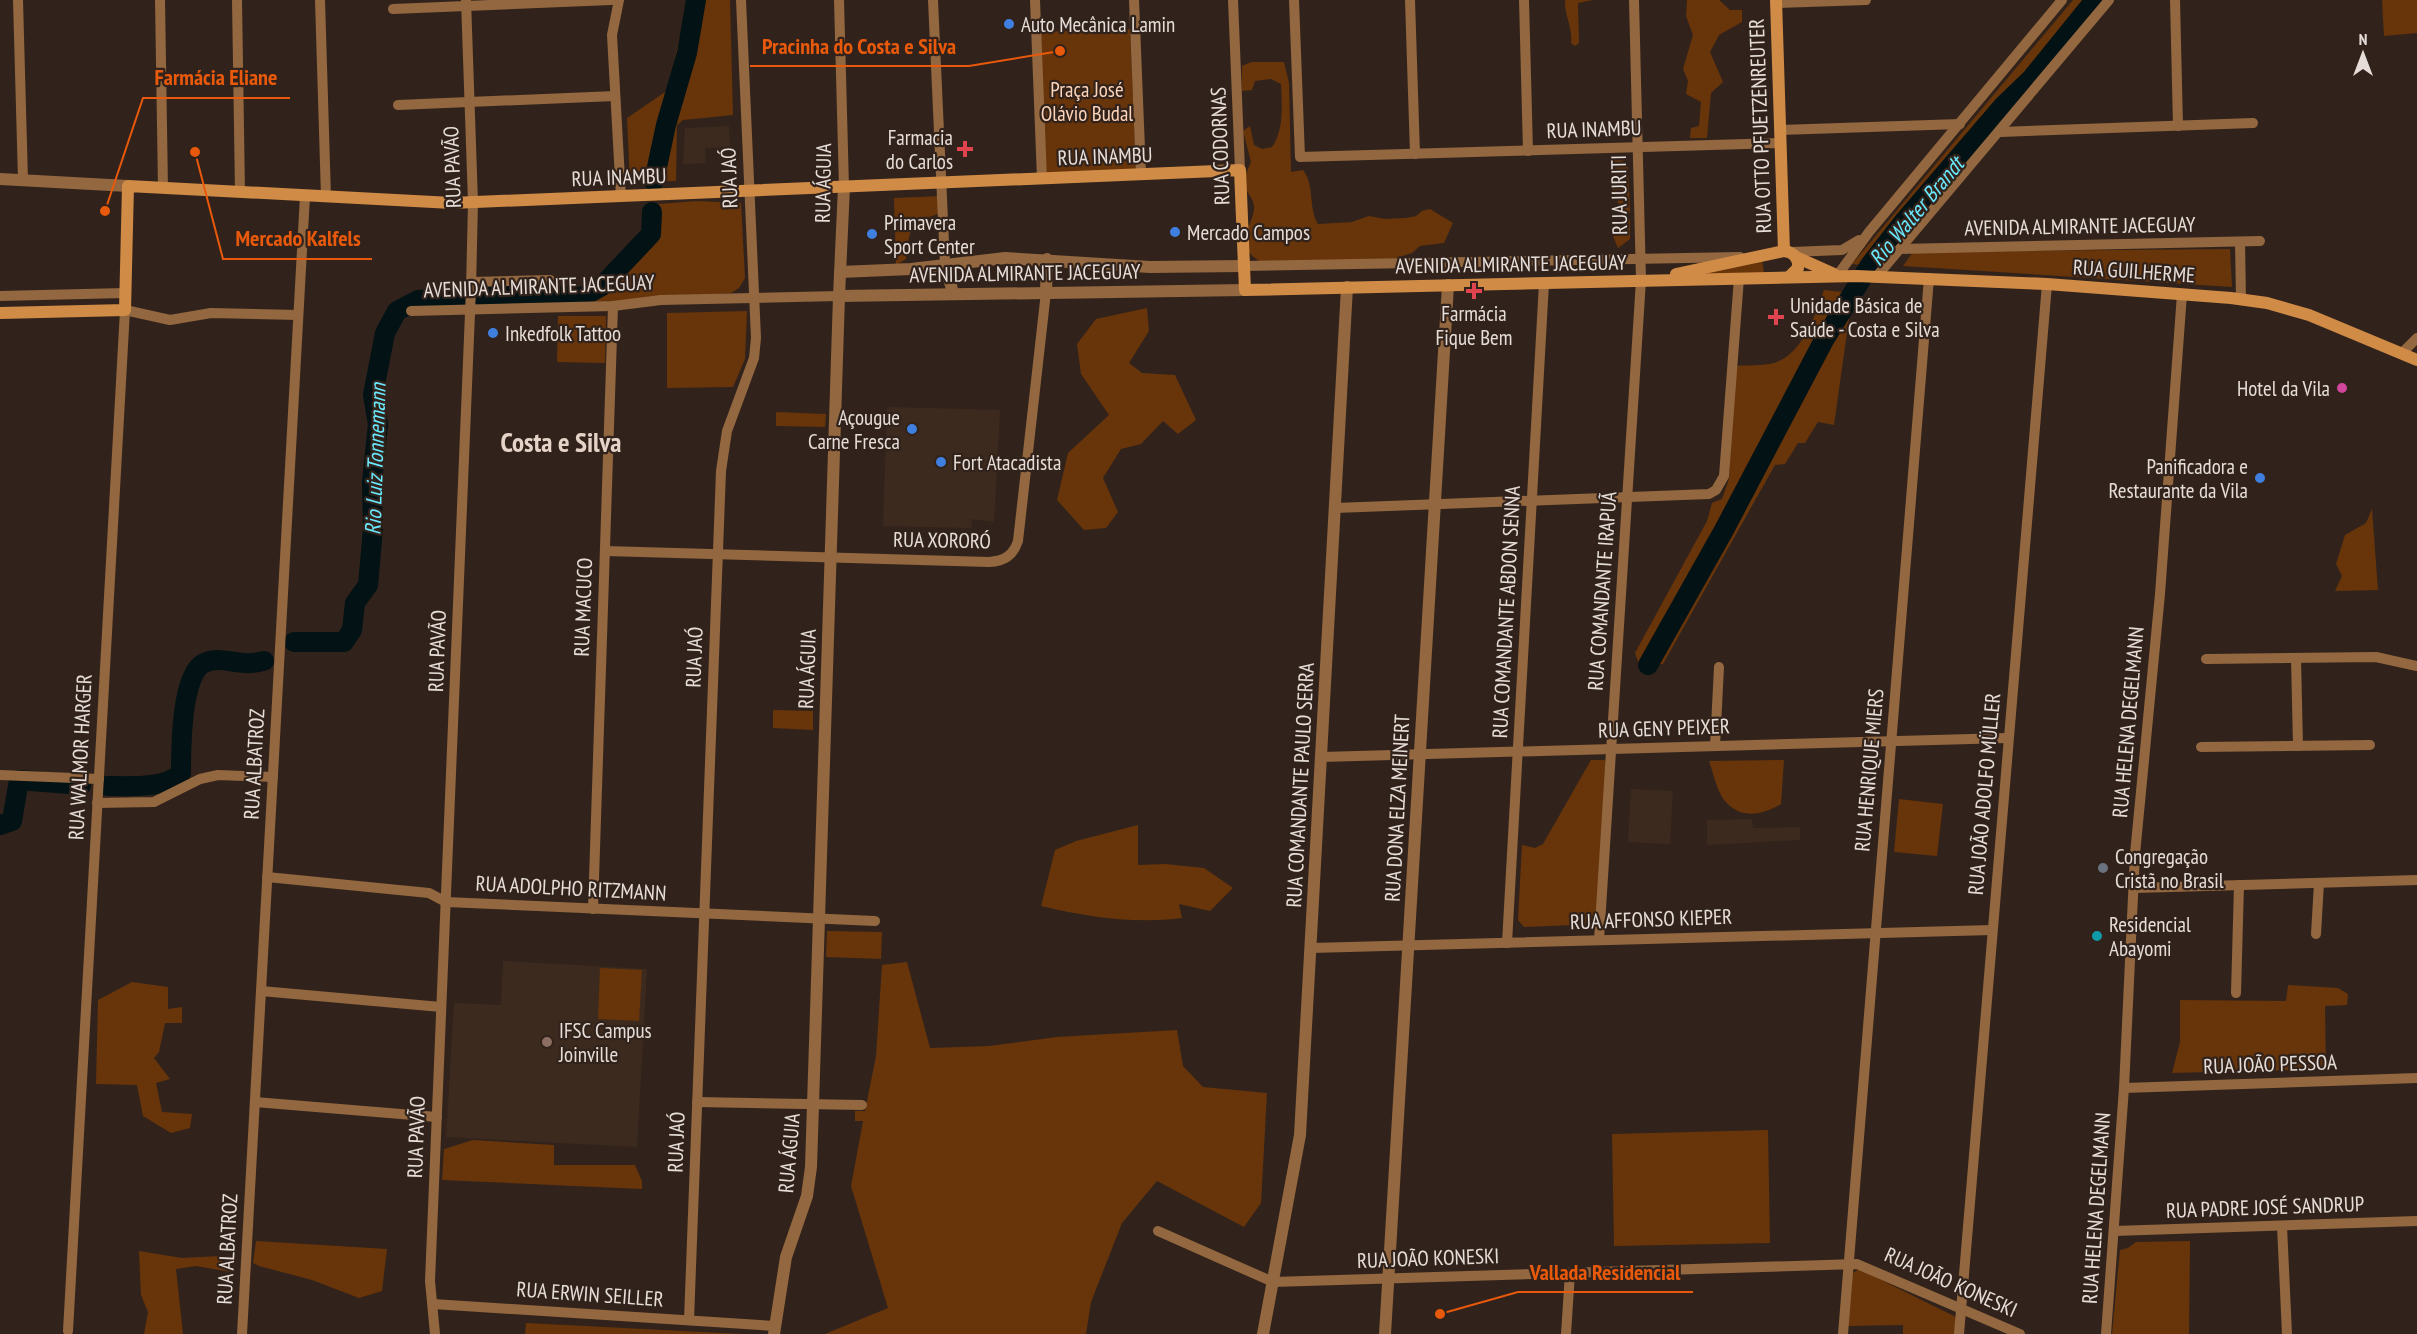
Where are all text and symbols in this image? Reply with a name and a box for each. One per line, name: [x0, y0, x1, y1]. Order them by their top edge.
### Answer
place label: Auto Mecânica Lamin: [1021, 11, 1175, 38]
marker: Auto Mecânica Lamin: [1002, 17, 1016, 31]
street label: RUA OTTO PFUETZENREUTER: [1743, 18, 1777, 234]
north arrow: [2333, 24, 2393, 84]
callout: Pracinha do Costa e Silva: [750, 26, 969, 66]
text: N: [2359, 29, 2367, 49]
text: Pracinha do Costa e Silva: [762, 32, 956, 60]
callout: Farmácia Eliane: [143, 58, 290, 98]
text: Farmácia Eliane: [155, 63, 277, 91]
park label: Praça José Olávio Budal: [1041, 76, 1133, 127]
street label: RUA CODORNAS: [1204, 86, 1236, 206]
street label: RUA INAMBU: [1546, 114, 1642, 144]
place label: Farmacia do Carlos: [886, 124, 953, 175]
street label: RUA PAVÃO: [437, 125, 467, 209]
street label: RUA INAMBU: [1057, 141, 1153, 171]
marker: Farmacia do Carlos: [958, 142, 972, 156]
street label: RUA ÁGUIA: [809, 143, 837, 223]
street label: RUA JAÓ: [714, 147, 744, 209]
water label: Rio Walter Brandt: [1862, 149, 1971, 271]
street label: RUA JURITI: [1605, 155, 1633, 235]
street label: RUA INAMBU: [571, 162, 667, 192]
place label: Primavera Sport Center: [884, 209, 975, 260]
street label: AVENIDA ALMIRANTE JACEGUAY: [1964, 210, 2196, 242]
callout: Mercado Kalfels: [223, 219, 372, 259]
place label: Mercado Campos: [1187, 219, 1310, 246]
text: Mercado Kalfels: [235, 224, 361, 252]
marker: Mercado Campos: [1168, 225, 1182, 239]
marker: Primavera Sport Center: [865, 227, 879, 241]
street label: AVENIDA ALMIRANTE JACEGUAY: [1395, 248, 1627, 280]
street label: RUA GUILHERME: [2072, 253, 2196, 289]
street label: AVENIDA ALMIRANTE JACEGUAY: [909, 257, 1141, 289]
street label: AVENIDA ALMIRANTE JACEGUAY: [423, 268, 655, 304]
marker: Farmácia Fique Bem: [1467, 284, 1481, 298]
place label: Unidade Básica de Saúde - Costa e Silva: [1790, 292, 1940, 343]
place label: Farmácia Fique Bem: [1436, 300, 1512, 351]
marker: Unidade Básica de Saúde - Costa e Silva: [1767, 308, 1785, 326]
place label: Inkedfolk Tattoo: [505, 320, 621, 347]
marker: Inkedfolk Tattoo: [486, 326, 500, 340]
place label: Hotel da Vila: [2237, 375, 2330, 402]
water label: Rio Luiz Tonnemann: [358, 381, 392, 535]
marker: Hotel da Vila: [2335, 381, 2349, 395]
place label: Açougue Carne Fresca: [808, 404, 900, 455]
marker: Açougue Carne Fresca: [905, 422, 919, 436]
district label: Costa e Silva: [500, 425, 622, 459]
place label: Fort Atacadista: [953, 449, 1061, 476]
place label: Panificadora e Restaurante da Vila: [2109, 453, 2248, 504]
marker: Fort Atacadista: [934, 455, 948, 469]
marker: Panificadora e Restaurante da Vila: [2253, 471, 2267, 485]
street label: RUA COMANDANTE ABDON SENNA: [1486, 485, 1526, 739]
street label: RUA COMANDANTE IRAPUÃ: [1582, 491, 1622, 691]
street label: RUA XORORÓ: [893, 526, 991, 554]
street label: RUA MACUCO: [568, 557, 598, 657]
street label: RUA PAVÃO: [422, 609, 452, 693]
street label: RUA HELENA DEGELMANN: [2106, 625, 2150, 819]
street label: RUA JAÓ: [679, 626, 709, 688]
street label: RUA ÁGUIA: [792, 629, 822, 709]
street label: RUA COMANDANTE PAULO SERRA: [1280, 662, 1320, 908]
street label: RUA WALMOR HARGER: [62, 673, 98, 841]
street label: RUA HENRIQUE MIERS: [1848, 687, 1890, 853]
street label: RUA JOÃO ADOLFO MÜLLER: [1962, 692, 2006, 896]
street label: RUA ALBATROZ: [238, 708, 270, 820]
street label: RUA GENY PEIXER: [1598, 712, 1730, 744]
street label: RUA DONA ELZA MEINERT: [1379, 713, 1415, 902]
place label: Congregação Cristã no Brasil: [2115, 843, 2224, 894]
marker: Congregação Cristã no Brasil: [2096, 861, 2110, 875]
street label: RUA ADOLPHO RITZMANN: [475, 870, 667, 906]
street label: RUA AFFONSO KIEPER: [1570, 903, 1732, 935]
place label: Residencial Abayomi: [2109, 911, 2191, 962]
marker: Residencial Abayomi: [2090, 929, 2104, 943]
place label: IFSC Campus Joinville: [558, 1017, 652, 1068]
marker: IFSC Campus Joinville: [540, 1035, 554, 1049]
street label: RUA JOÃO PESSOA: [2203, 1048, 2337, 1080]
street label: RUA PAVÃO: [401, 1095, 431, 1179]
street label: RUA JAÓ: [661, 1111, 691, 1173]
street label: RUA HELENA DEGELMANN: [2076, 1111, 2116, 1305]
street label: RUA ÁGUIA: [772, 1112, 806, 1194]
street label: RUA PADRE JOSÉ SANDRUP: [2165, 1190, 2365, 1224]
street label: RUA ALBATROZ: [211, 1193, 243, 1305]
street label: RUA JOÃO KONESKI: [1880, 1241, 2022, 1323]
street label: RUA JOÃO KONESKI: [1356, 1242, 1500, 1274]
callout: Vallada Residencial: [1518, 1252, 1693, 1292]
text: Vallada Residencial: [1529, 1258, 1681, 1286]
street label: RUA ERWIN SEILLER: [516, 1275, 664, 1313]

